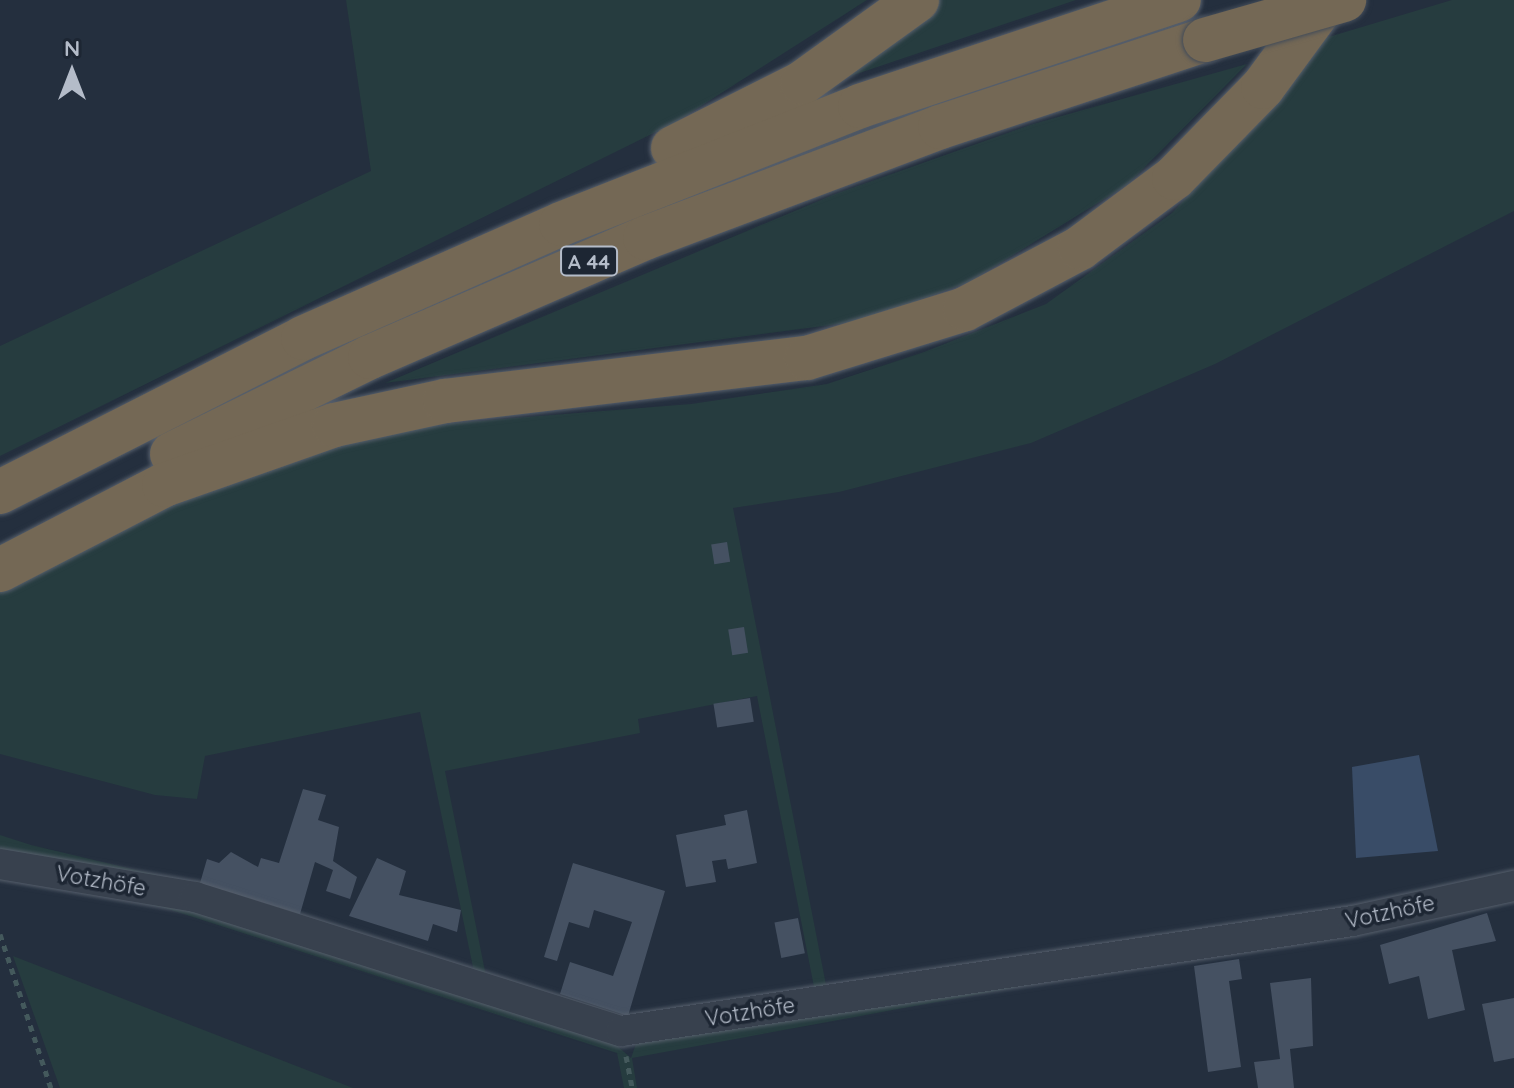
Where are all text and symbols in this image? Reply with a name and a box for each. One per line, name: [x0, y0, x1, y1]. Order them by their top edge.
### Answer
north arrow: [32, 32, 112, 112]
text: N: [64, 34, 80, 62]
road number: A 44: [559, 245, 619, 277]
street label: Votzhöfe: [54, 860, 148, 902]
street label: Votzhöfe: [1343, 890, 1437, 934]
street label: Votzhöfe: [703, 992, 797, 1032]

